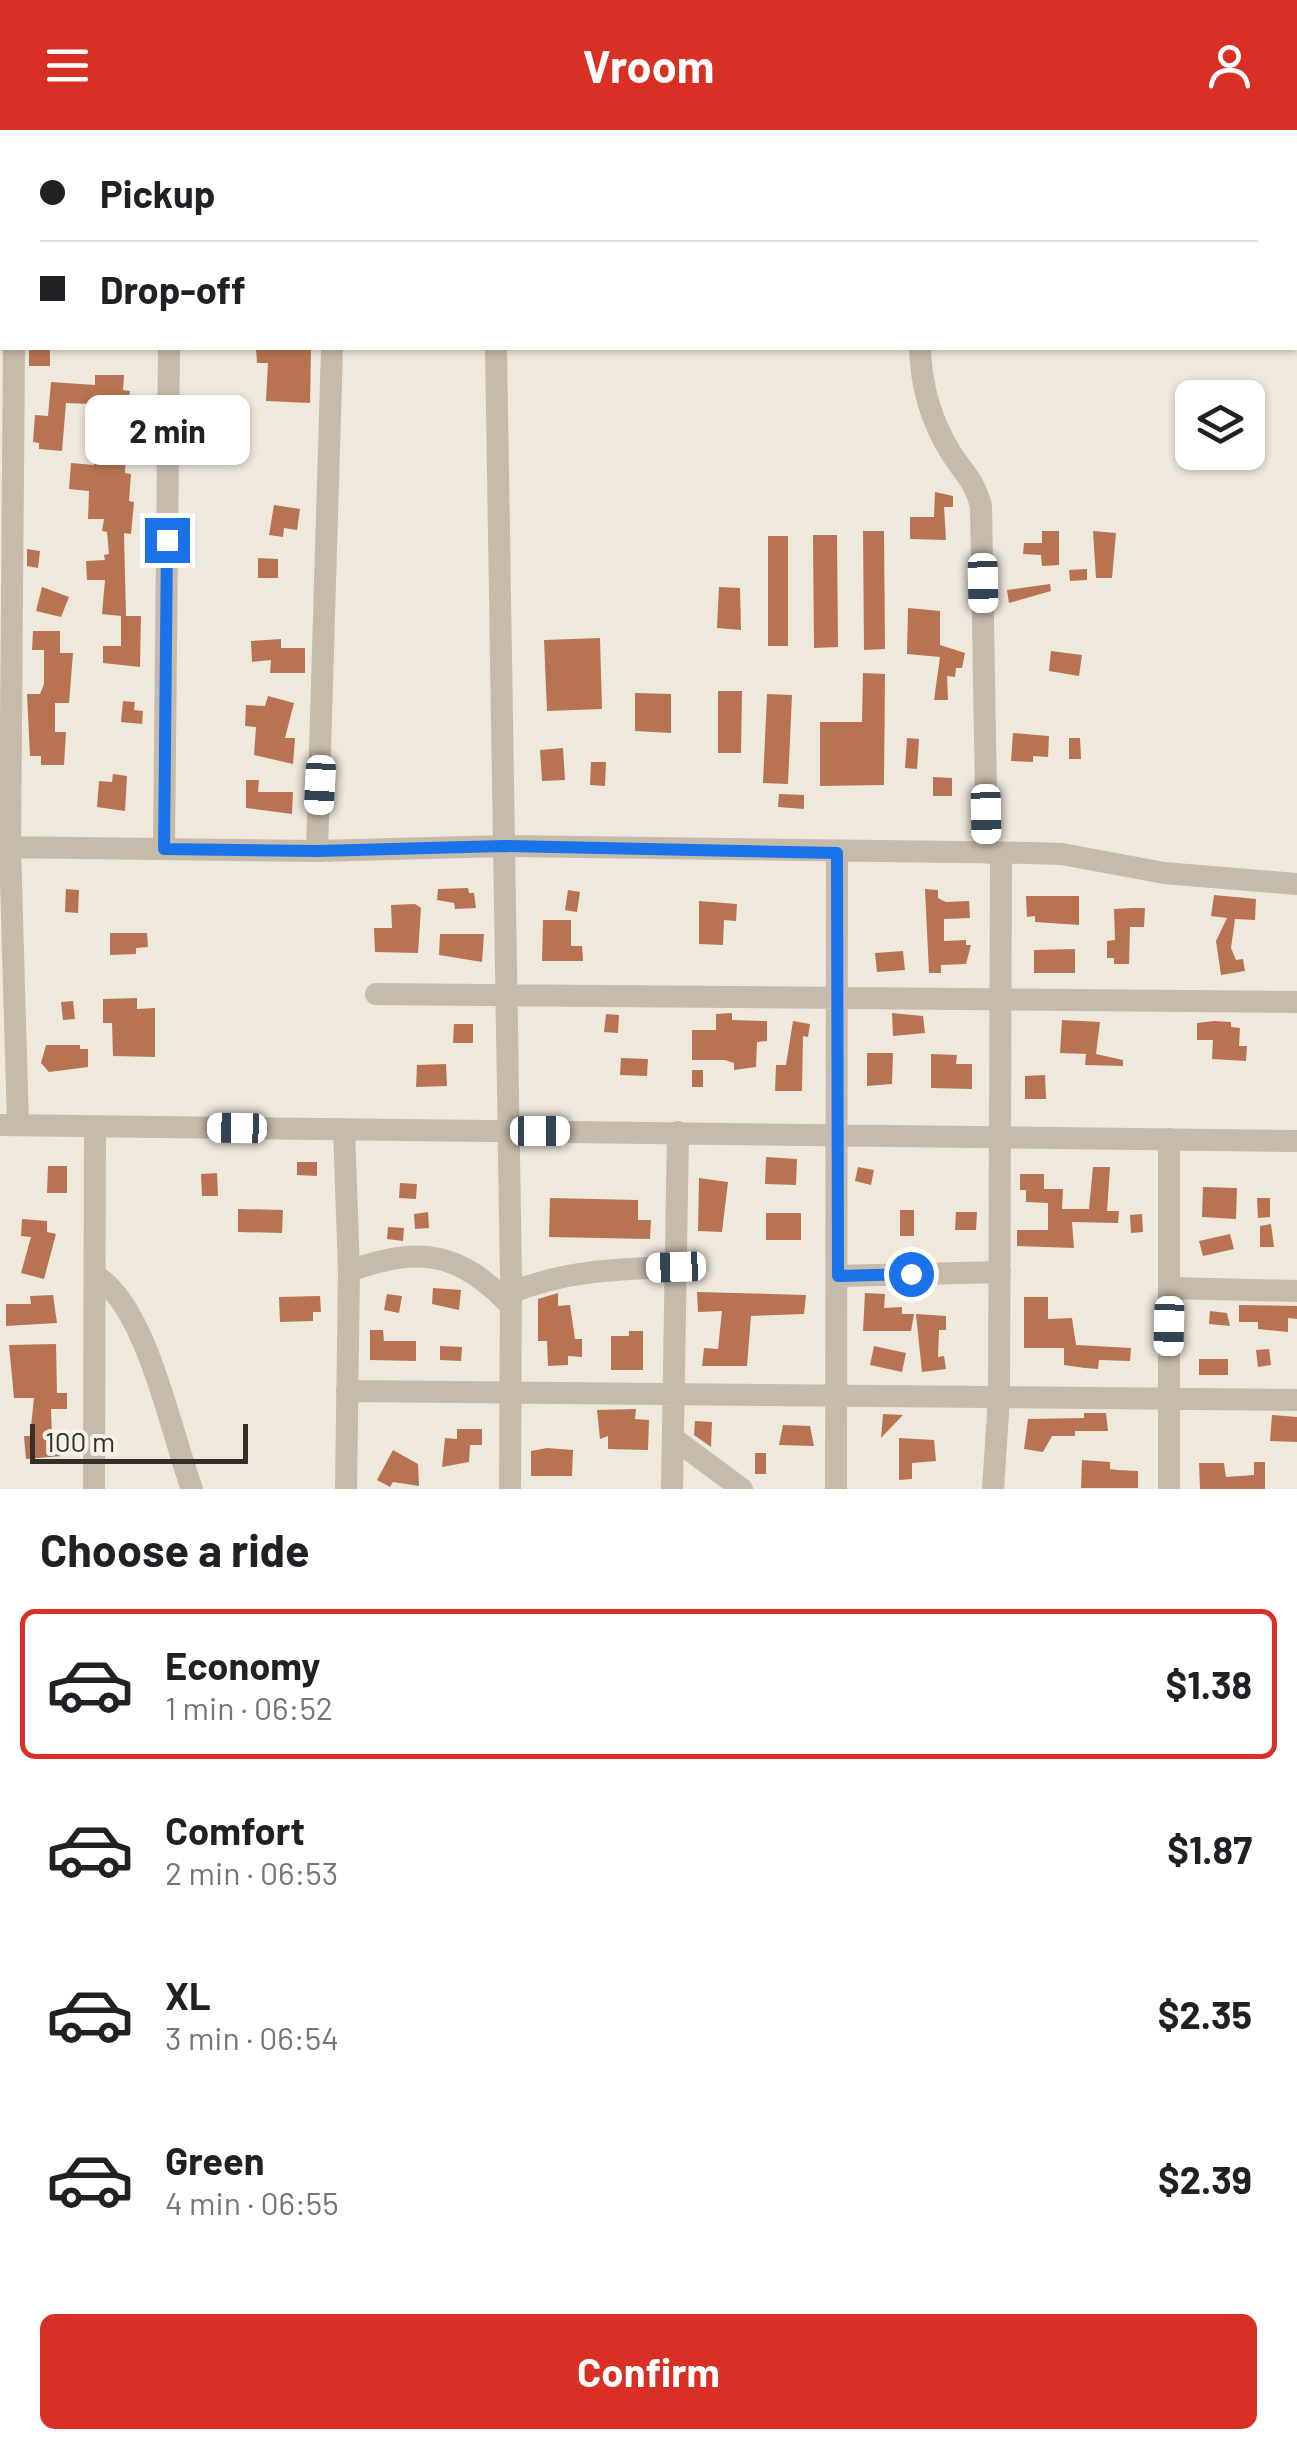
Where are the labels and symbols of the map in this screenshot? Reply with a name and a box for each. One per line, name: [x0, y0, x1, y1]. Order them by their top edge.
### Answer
callout: 2 min: [84, 395, 250, 465]
route end: [145, 518, 190, 563]
car: [967, 553, 999, 613]
car: [303, 754, 337, 816]
car: [970, 784, 1002, 844]
car: [207, 1112, 267, 1144]
car: [510, 1116, 570, 1146]
car: [645, 1251, 707, 1283]
route start: [889, 1252, 934, 1297]
car: [1153, 1296, 1185, 1356]
scale bar: [30, 1419, 248, 1464]

